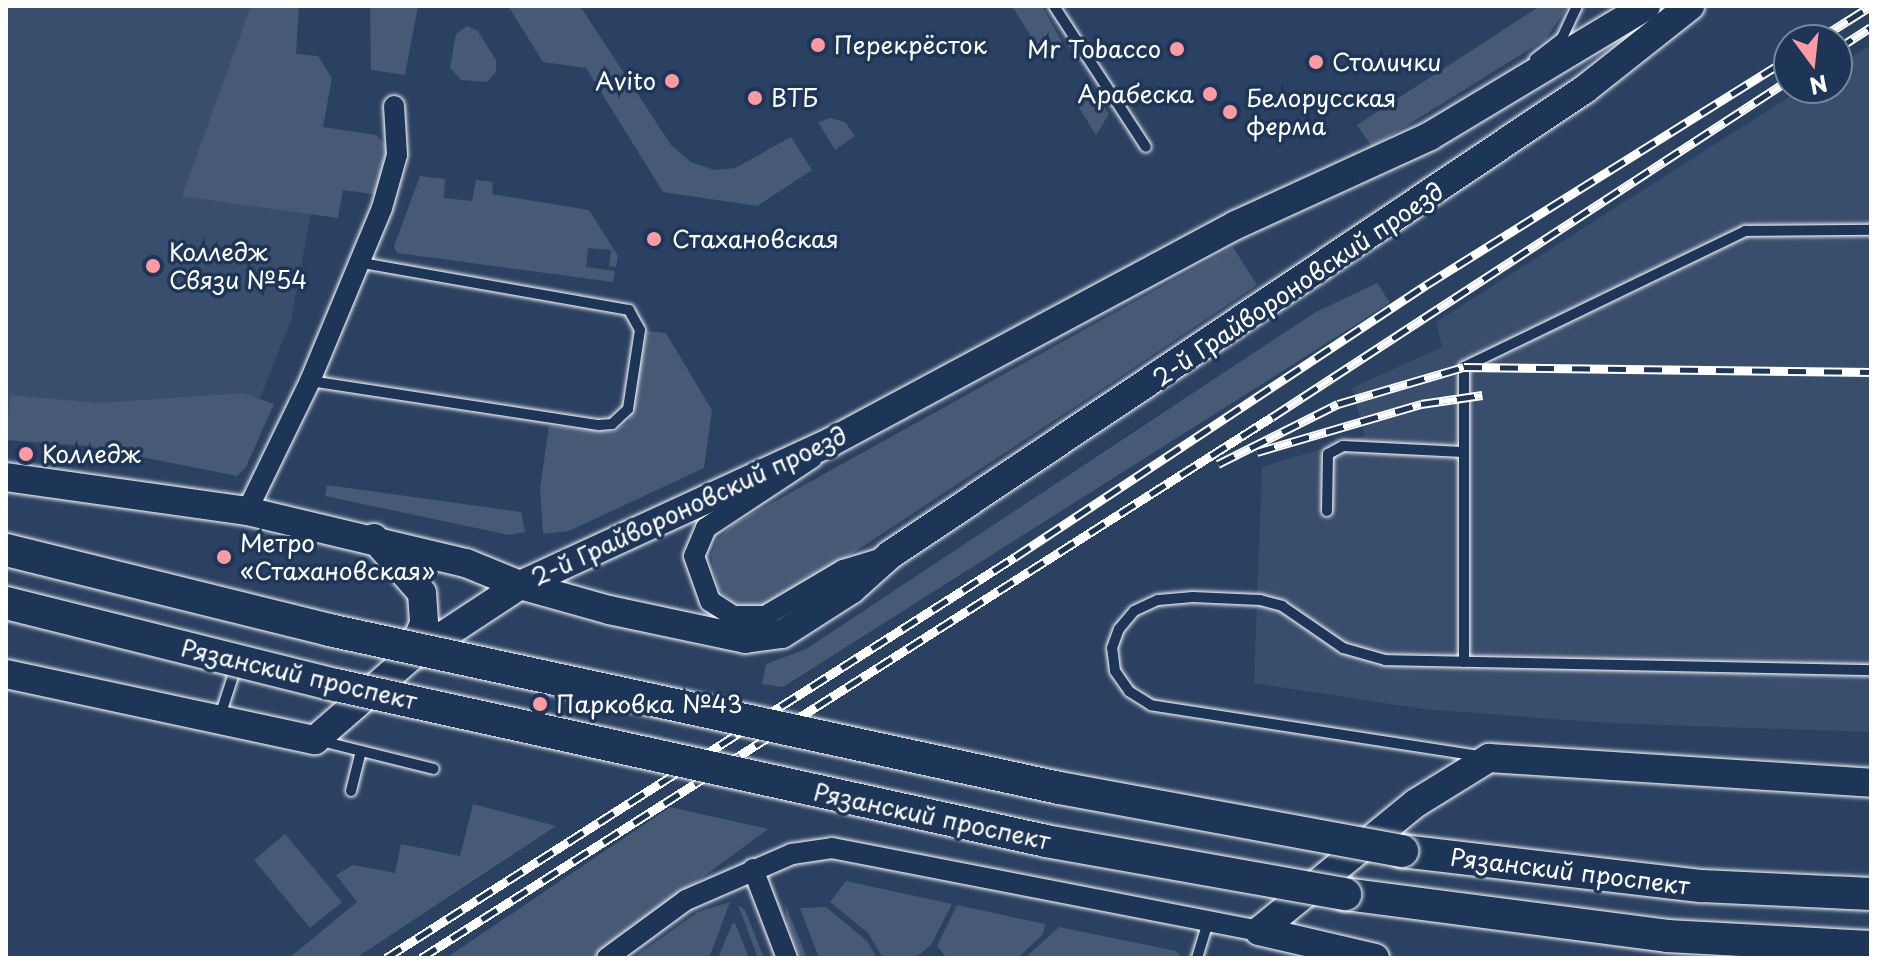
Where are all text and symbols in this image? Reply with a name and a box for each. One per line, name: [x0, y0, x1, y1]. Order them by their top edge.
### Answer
north arrow: [1773, 24, 1853, 104]
place label: Перекрёсток: [834, 31, 987, 59]
place label: Mr Tobacco: [1027, 35, 1161, 63]
marker: Перекрёсток: [809, 36, 827, 54]
marker: Mr Tobacco: [1168, 40, 1186, 58]
place label: Столички: [1332, 48, 1442, 76]
marker: Столички: [1307, 53, 1325, 71]
place label: Avito: [595, 67, 656, 95]
text: N: [1806, 68, 1832, 104]
marker: Avito: [663, 72, 681, 90]
place label: Арабеска: [1077, 80, 1194, 108]
place label: ВТБ: [771, 84, 818, 112]
place label: Белорусская ферма: [1246, 84, 1396, 140]
marker: Арабеска: [1201, 85, 1219, 103]
marker: ВТБ: [746, 89, 764, 107]
marker: Белорусская ферма: [1221, 103, 1239, 121]
street label: 2-й Грайвороновский проезд: [1147, 176, 1449, 392]
place label: Стахановская: [672, 225, 839, 253]
marker: Стахановская: [643, 228, 665, 250]
place label: Колледж Связи №54: [169, 238, 308, 294]
marker: Колледж Связи №54: [144, 257, 162, 275]
street label: 2-й Грайвороновский проезд: [527, 420, 851, 592]
place label: Колледж: [42, 440, 141, 468]
marker: Колледж: [17, 445, 35, 463]
place label: Метро «Стахановская»: [240, 529, 435, 585]
marker: Метро «Стахановская»: [215, 548, 233, 566]
street label: Рязанский проспект: [178, 633, 420, 715]
place label: Парковка №43: [556, 690, 742, 718]
marker: Парковка №43: [531, 695, 549, 713]
street label: Рязанский проспект: [811, 777, 1053, 855]
street label: Рязанский проспект: [1448, 842, 1692, 900]

